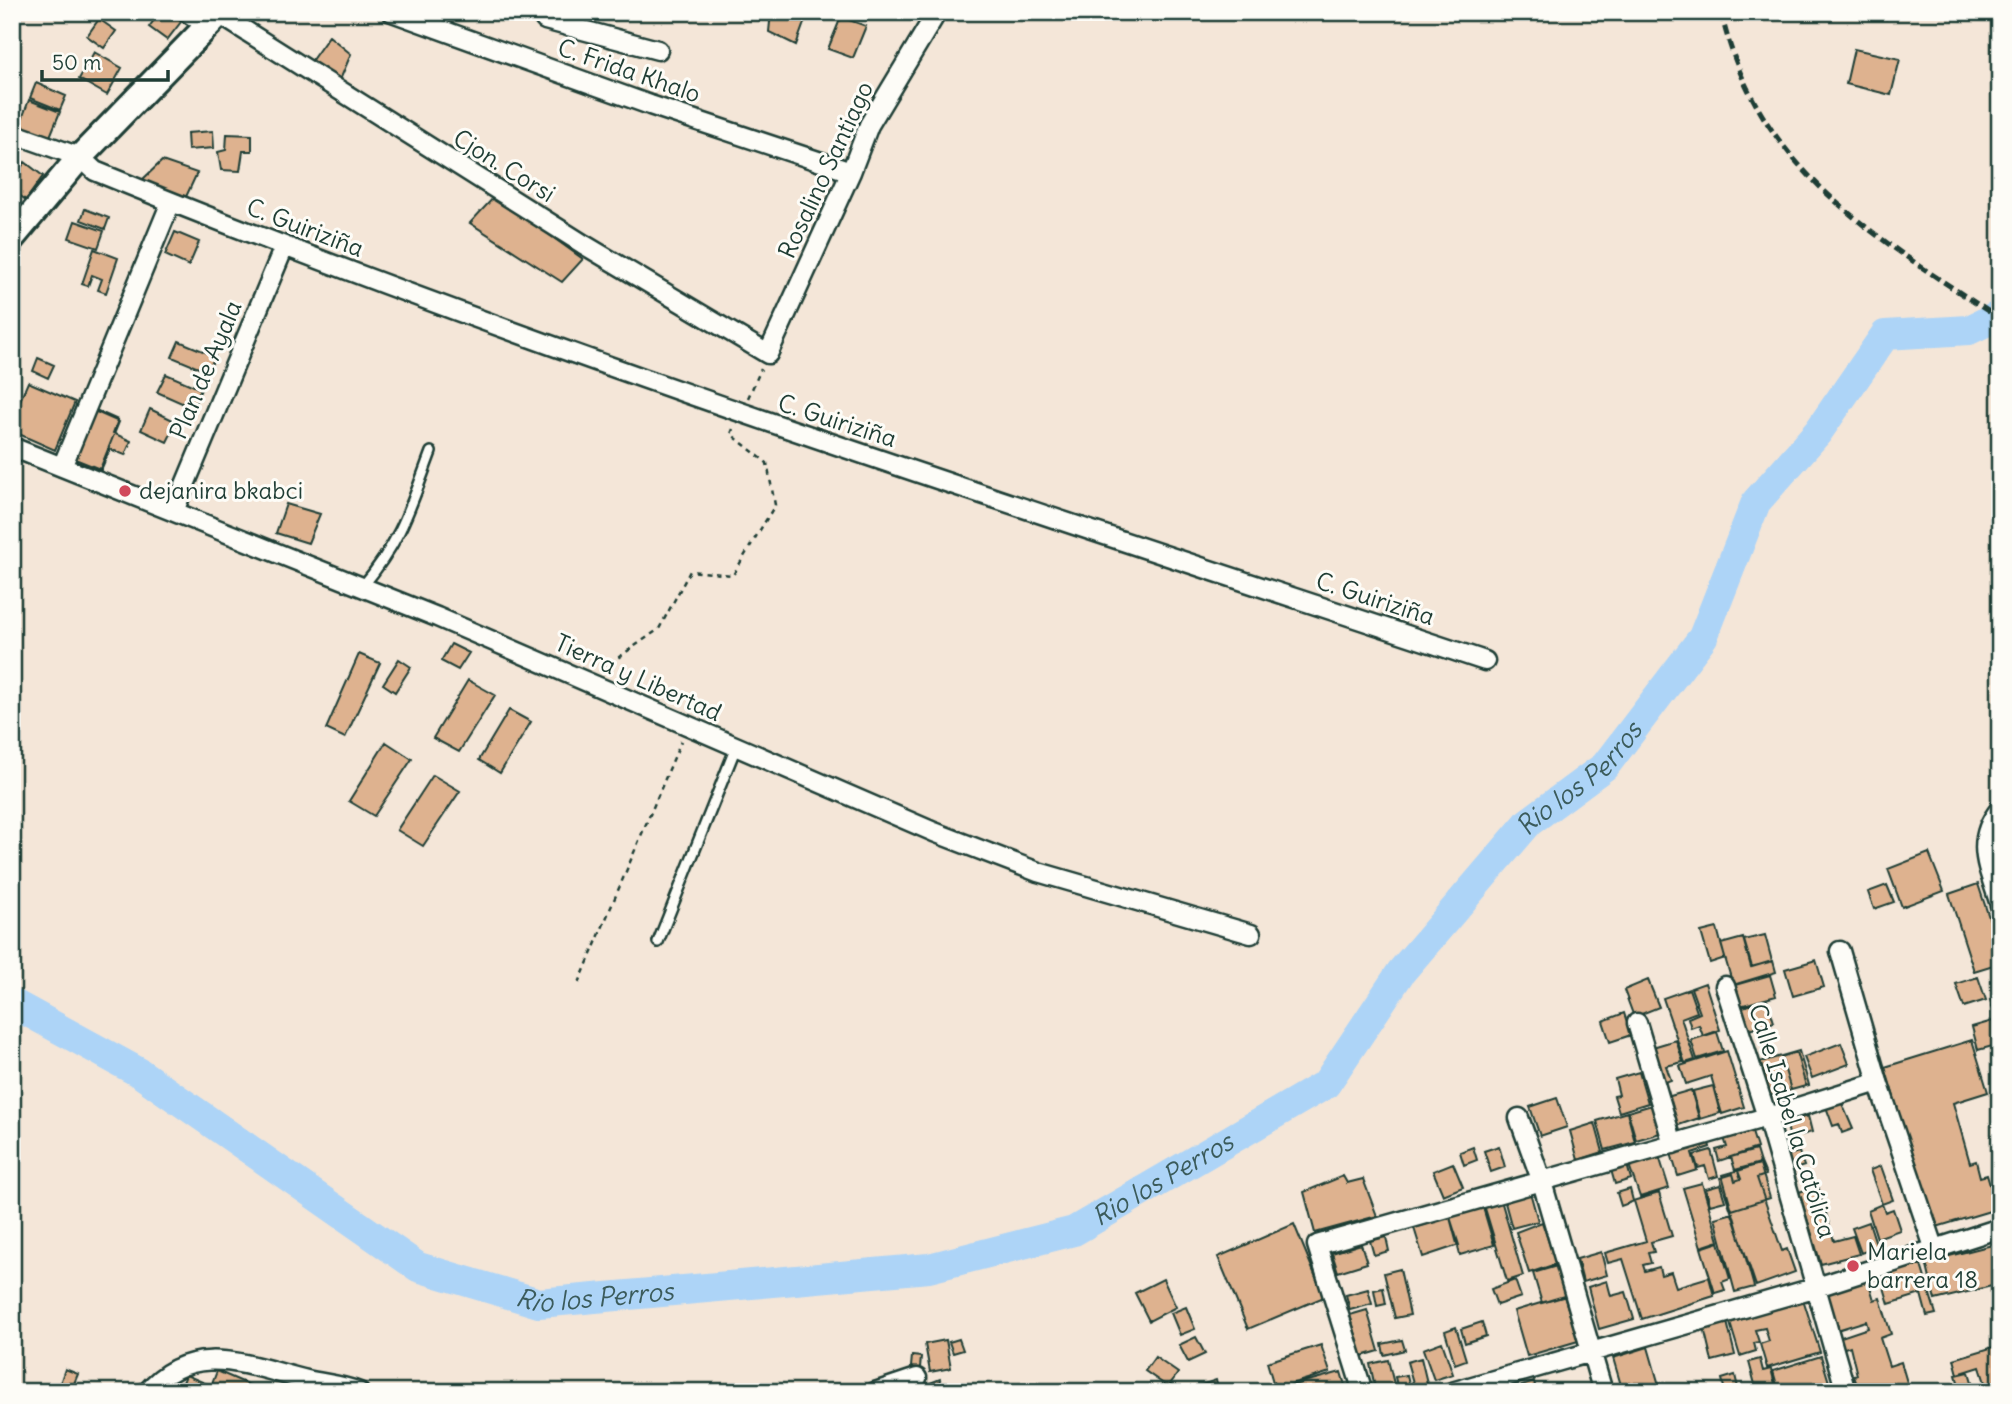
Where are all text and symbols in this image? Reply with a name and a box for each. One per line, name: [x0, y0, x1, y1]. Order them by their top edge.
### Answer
street label: C. Frida Khalo: [554, 32, 705, 108]
scale bar: [42, 38, 168, 82]
text: 50 m: [52, 49, 101, 76]
street label: Rosalino Santiago: [771, 76, 879, 263]
street label: Cjon. Corsi: [448, 122, 561, 208]
street label: C. Guiriziña: [243, 191, 368, 263]
street label: Plan de Ayala: [162, 296, 248, 443]
street label: C. Guiriziña: [774, 387, 900, 453]
place label: dejanira bkabci: [139, 475, 303, 505]
marker: dejanira bkabci: [117, 483, 133, 499]
street label: C. Guiriziña: [1312, 565, 1438, 631]
street label: Tierra y Libertad: [550, 627, 726, 727]
water label: Rio los Perros: [1508, 713, 1650, 841]
street label: Calle Isabel la Católica: [1743, 1000, 1843, 1241]
water label: Rio los Perros: [1086, 1124, 1241, 1233]
place label: Mariela barrera 18: [1867, 1236, 1978, 1294]
marker: Mariela barrera 18: [1845, 1258, 1861, 1274]
water label: Rio los Perros: [512, 1274, 677, 1319]

